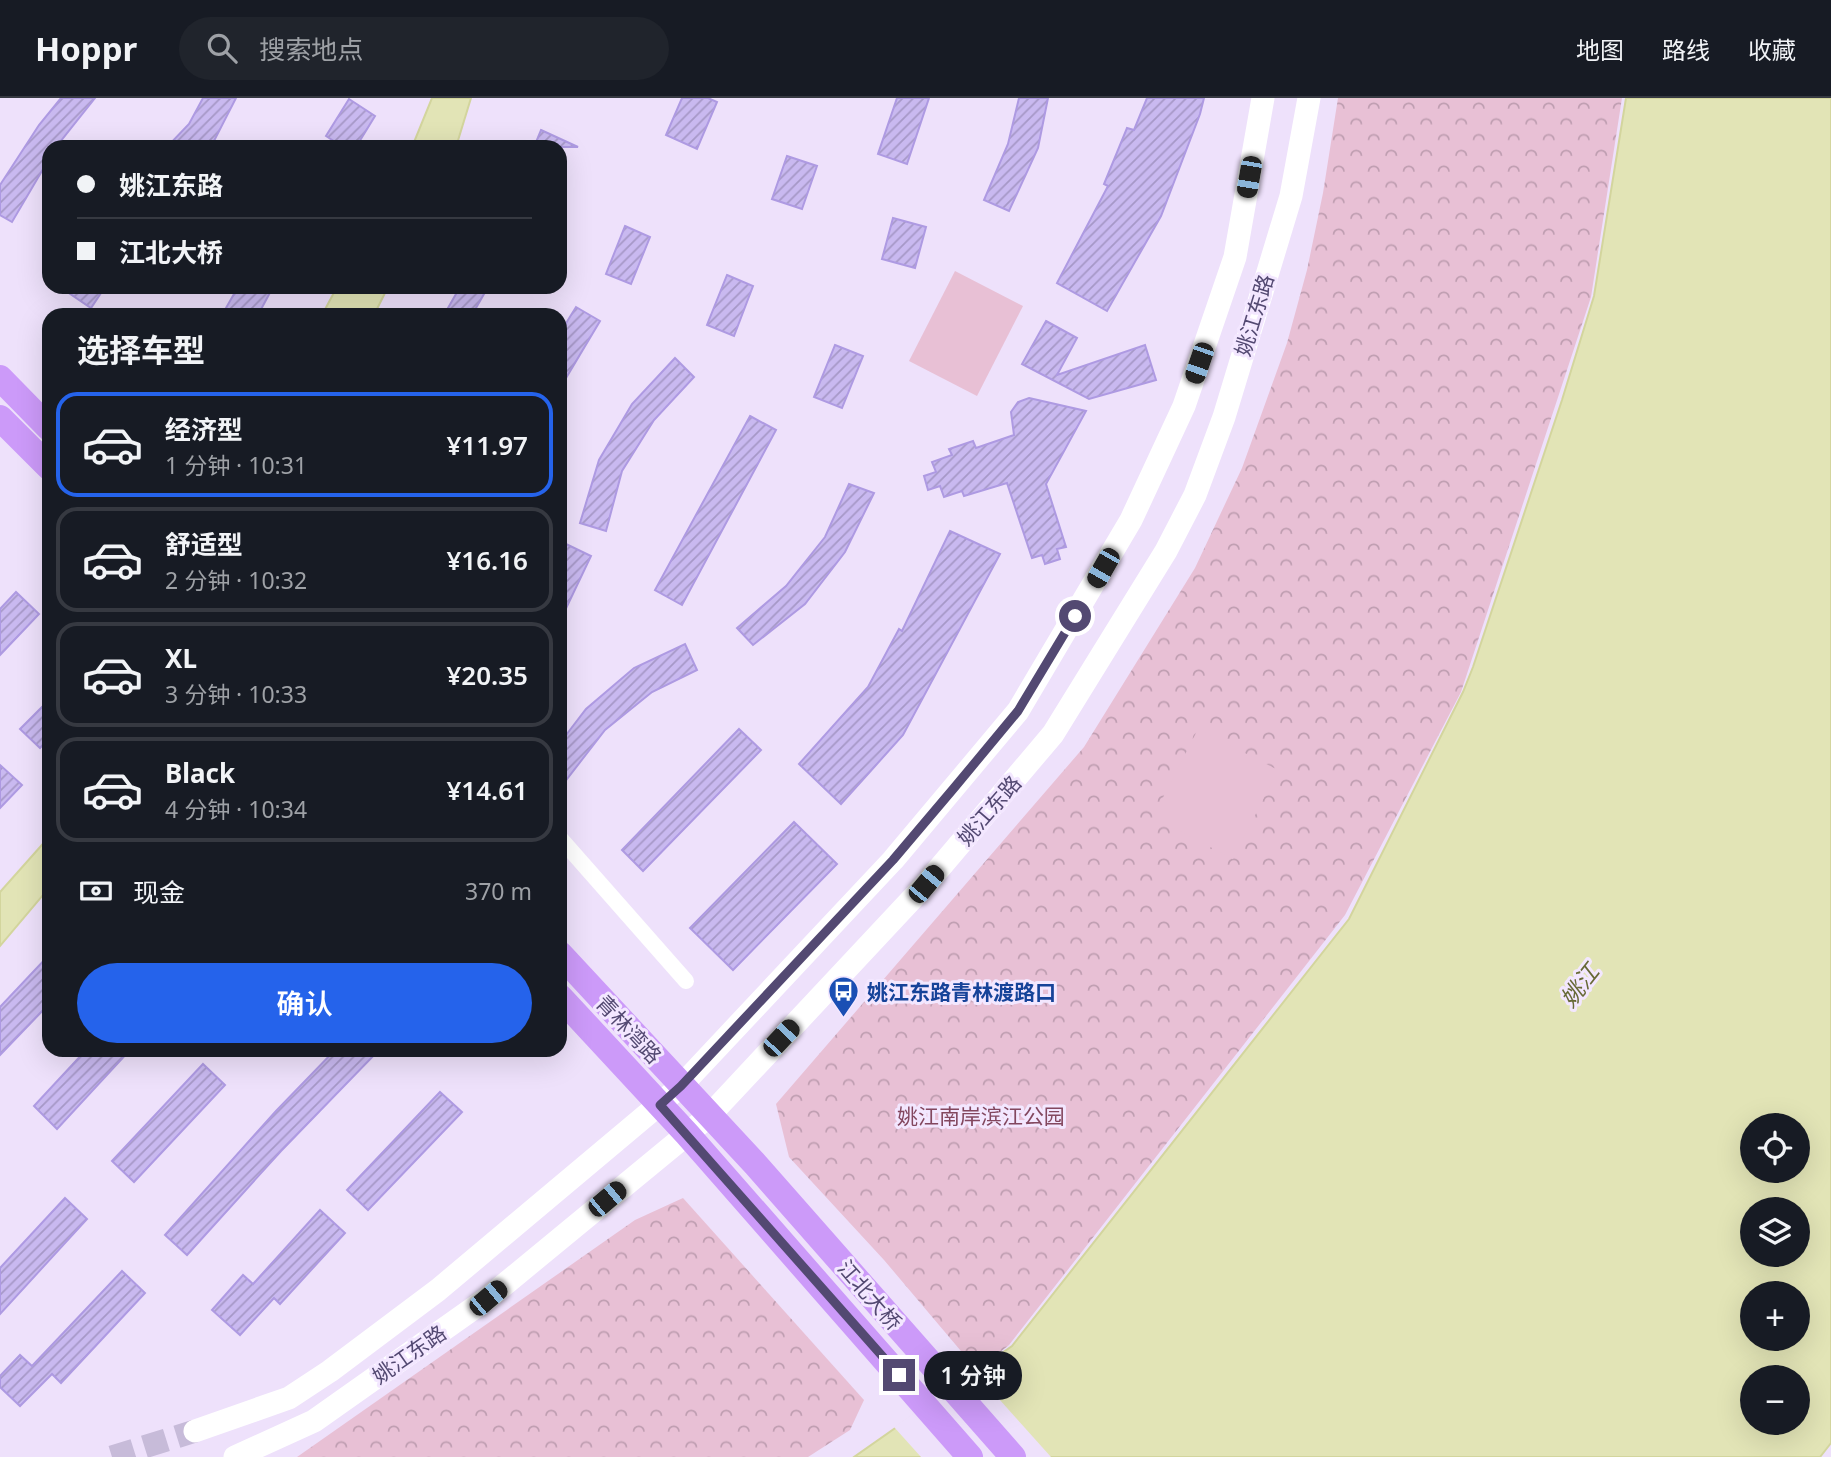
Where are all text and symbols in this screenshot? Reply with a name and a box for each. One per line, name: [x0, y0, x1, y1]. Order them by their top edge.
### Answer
search box: [179, 17, 669, 80]
text: Hoppr: [35, 26, 137, 71]
icon: search: [203, 29, 241, 67]
text: 搜索地点: [259, 31, 363, 67]
text: 地图: [1576, 33, 1624, 66]
text: 路线: [1662, 33, 1710, 66]
text: 收藏: [1748, 33, 1796, 66]
car: [1236, 154, 1263, 200]
text: 姚江东路: [119, 167, 223, 203]
text: 江北大桥: [119, 234, 223, 270]
street label: 姚江东路: [1228, 271, 1280, 359]
text: 选择车型: [77, 328, 205, 371]
car: [1183, 340, 1216, 386]
text: 经济型: [165, 411, 243, 447]
icon: car: [81, 413, 144, 476]
text: ¥11.97: [446, 427, 528, 463]
text: 1 分钟 · 10:31: [165, 449, 307, 481]
text: 舒适型: [165, 526, 243, 562]
icon: car: [81, 528, 144, 591]
text: ¥16.16: [446, 542, 528, 578]
car: [1084, 545, 1123, 591]
text: 2 分钟 · 10:32: [165, 564, 307, 596]
route start: [1059, 600, 1091, 632]
text: XL: [165, 640, 197, 676]
icon: car: [81, 643, 144, 706]
text: ¥20.35: [446, 657, 528, 693]
text: 3 分钟 · 10:33: [165, 678, 307, 710]
text: Black: [165, 755, 235, 791]
icon: car: [81, 758, 144, 821]
street label: 姚江东路: [951, 769, 1027, 851]
text: ¥14.61: [446, 772, 528, 808]
text: 4 分钟 · 10:34: [165, 793, 307, 825]
car: [905, 861, 948, 907]
icon: cash: [77, 872, 115, 910]
text: 现金: [133, 874, 185, 910]
text: 370 m: [465, 875, 532, 907]
water label: 姚江: [1552, 955, 1608, 1013]
button: 确认: [77, 963, 532, 1043]
bus stop icon: 姚江东路青林渡路口: [827, 975, 861, 1019]
place label: 姚江东路青林渡路口: [867, 978, 1056, 1006]
street label: 青林湾路: [590, 989, 668, 1069]
car: [759, 1015, 804, 1061]
park label: 姚江南岸滨江公园: [897, 1102, 1065, 1130]
map controls: [1740, 1113, 1810, 1435]
button: locate: [1740, 1113, 1810, 1183]
car: [585, 1177, 630, 1221]
button: layers: [1740, 1197, 1810, 1267]
street label: 江北大桥: [832, 1254, 908, 1336]
car: [466, 1276, 511, 1320]
button: +: [1740, 1281, 1810, 1351]
street label: 姚江东路: [367, 1318, 451, 1390]
callout: 1 分钟: [923, 1350, 1021, 1400]
route end: [883, 1359, 915, 1391]
text: 1 分钟: [940, 1359, 1006, 1391]
button: −: [1740, 1365, 1810, 1435]

